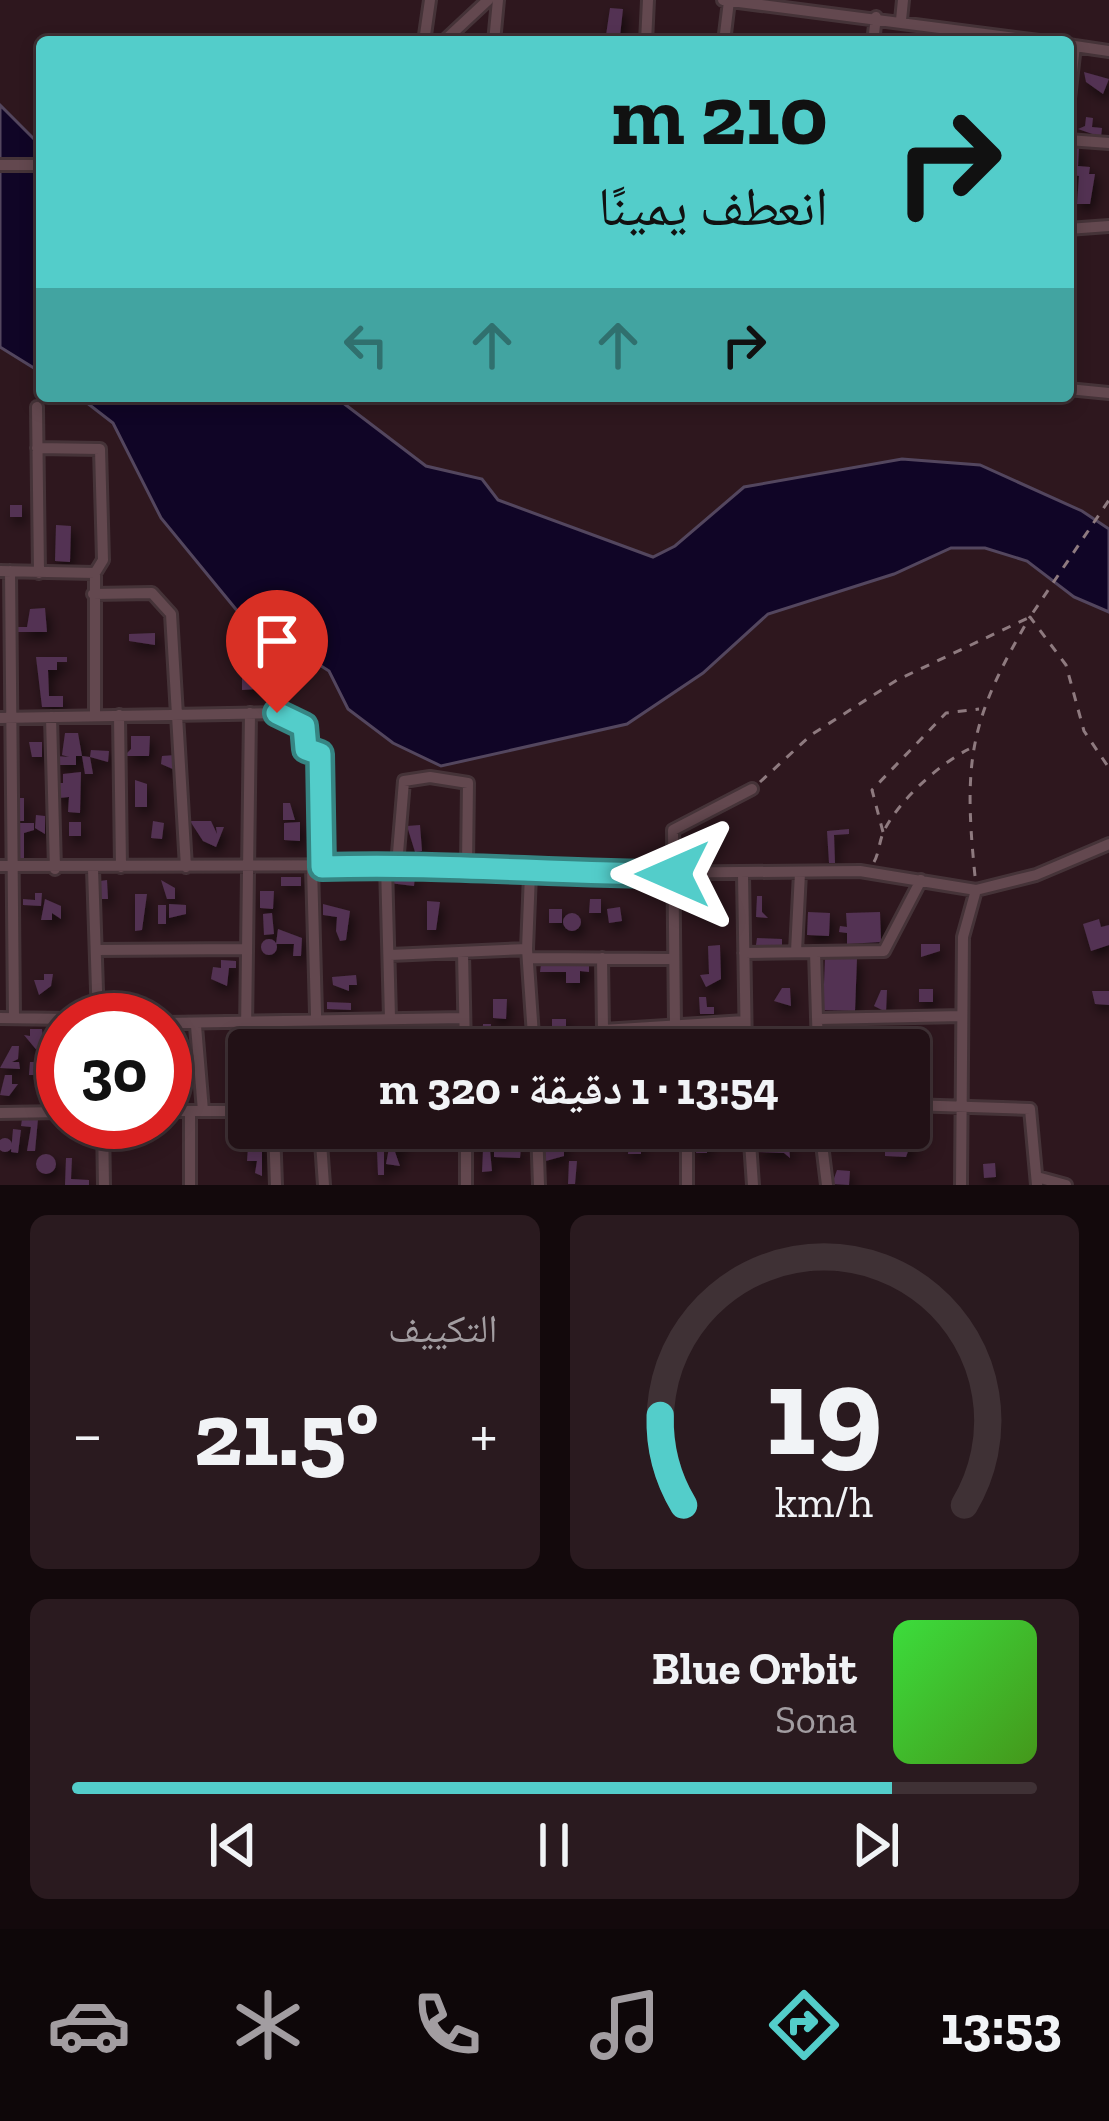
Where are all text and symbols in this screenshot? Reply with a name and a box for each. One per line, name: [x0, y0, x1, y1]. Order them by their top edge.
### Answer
text: 210 m: [611, 65, 828, 166]
icon: right: [870, 84, 1026, 240]
text: انعطف يمينًا: [598, 174, 828, 239]
icon: left: [333, 312, 399, 378]
icon: ahead: [459, 312, 525, 378]
icon: ahead: [585, 312, 651, 378]
icon: right: [711, 312, 777, 378]
pin: [226, 590, 328, 713]
icon: arrive: [244, 608, 310, 674]
position arrow: [610, 811, 736, 937]
speed limit sign: 30: [36, 993, 192, 1149]
text: 13:54 · 1 دقيقة · 320 m: [379, 1062, 779, 1116]
text: التكييف: [388, 1305, 498, 1352]
text: 19: [766, 1336, 883, 1486]
text: 21.5°: [194, 1380, 379, 1488]
text: −: [72, 1395, 103, 1474]
text: +: [470, 1395, 498, 1474]
text: km/h: [775, 1477, 873, 1528]
text: Blue Orbit: [652, 1642, 857, 1696]
text: Sona: [775, 1696, 857, 1743]
icon: previous: [200, 1812, 266, 1878]
icon: pause: [521, 1812, 587, 1878]
icon: next: [843, 1812, 909, 1878]
icon: car: [47, 1983, 131, 2067]
icon: climate: [226, 1983, 310, 2067]
icon: phone: [405, 1983, 489, 2067]
icon: music: [583, 1983, 667, 2067]
icon: directions: [762, 1983, 846, 2067]
text: 13:53: [941, 1993, 1062, 2058]

